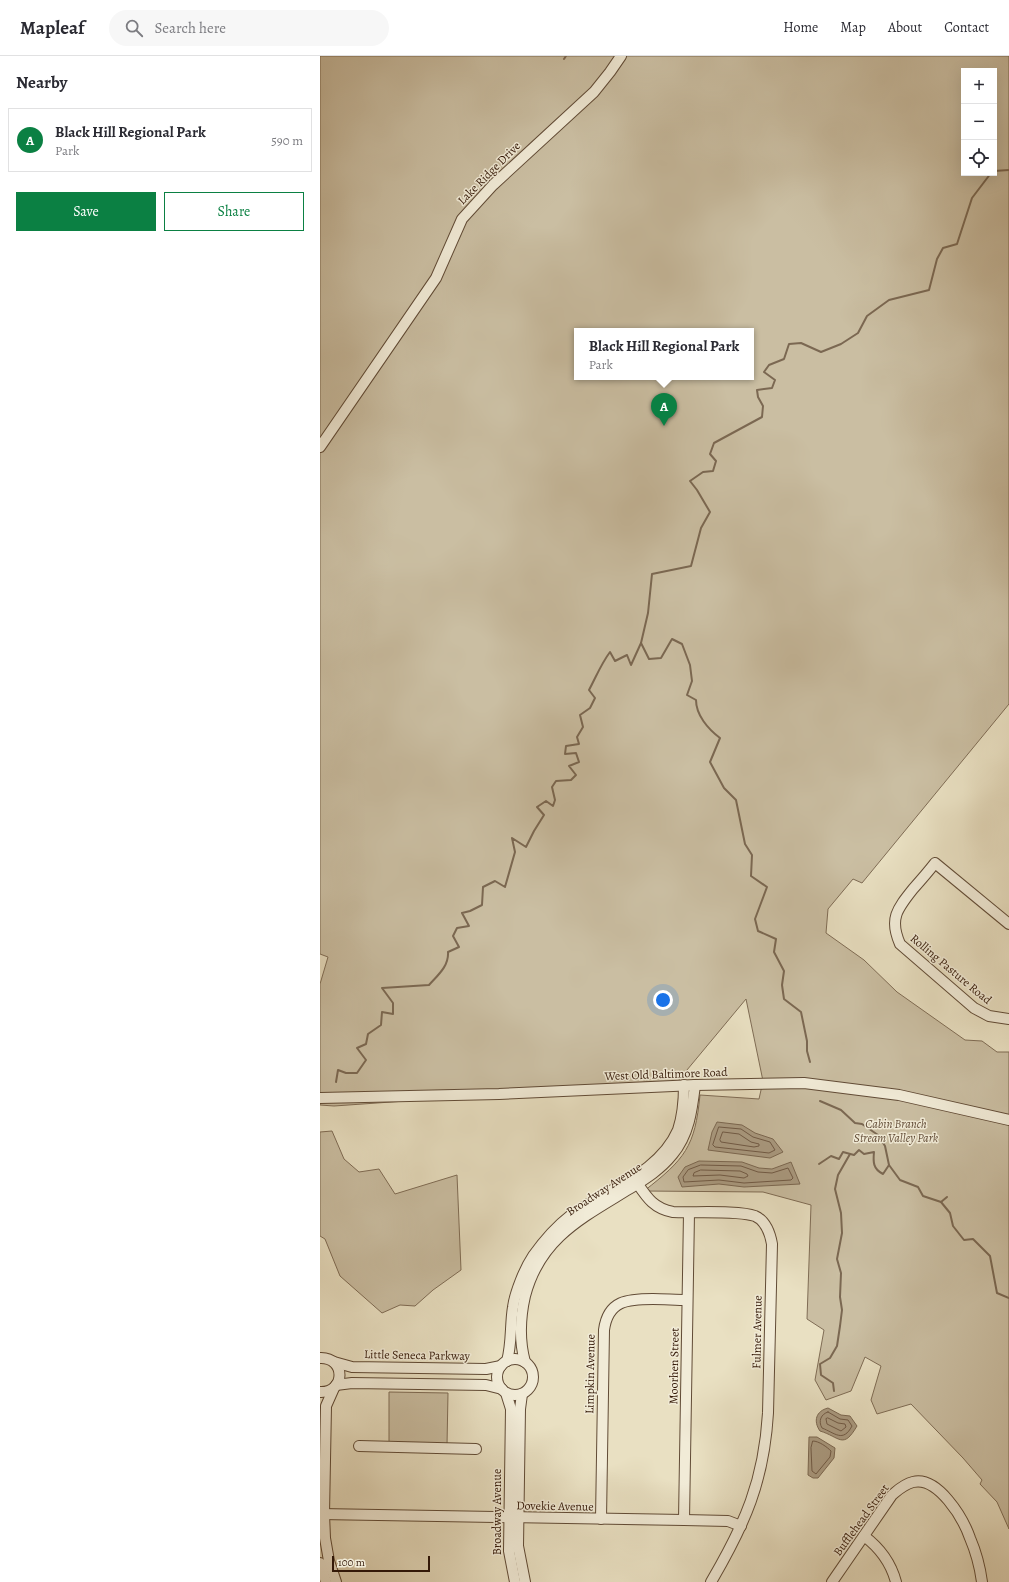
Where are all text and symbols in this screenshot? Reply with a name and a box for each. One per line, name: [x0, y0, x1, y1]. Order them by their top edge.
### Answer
search box: [109, 10, 389, 46]
text: Mapleaf: [20, 15, 85, 41]
icon: search: [123, 17, 145, 39]
text: Search here: [155, 18, 226, 38]
text: Home: [783, 18, 818, 37]
text: Map: [840, 18, 866, 37]
text: About: [888, 18, 922, 37]
text: Contact: [944, 18, 989, 37]
map controls: [961, 68, 997, 176]
button: +: [961, 68, 997, 104]
text: Nearby: [16, 71, 67, 94]
button: −: [961, 104, 997, 140]
text: Black Hill Regional Park: [55, 122, 206, 142]
text: A: [26, 132, 34, 149]
text: 590 m: [271, 132, 303, 149]
street label: Lake Ridge Drive: [454, 138, 524, 208]
button: locate: [961, 140, 997, 176]
text: Park: [55, 142, 79, 159]
button: Save: [16, 192, 156, 231]
button: Share: [164, 192, 304, 231]
popup: [574, 328, 754, 380]
text: Black Hill Regional Park: [589, 336, 739, 356]
text: Park: [589, 356, 613, 373]
pin: A: [651, 393, 677, 426]
street label: Rolling Pasture Road: [907, 930, 995, 1008]
your location: [653, 990, 673, 1010]
street label: West Old Baltimore Road: [603, 1064, 728, 1084]
park label: Cabin Branch Stream Valley Park: [854, 1116, 939, 1146]
street label: Broadway Avenue: [563, 1159, 645, 1219]
street label: Fulmer Avenue: [748, 1295, 766, 1369]
street label: Moorhen Street: [665, 1327, 683, 1404]
street label: Limpkin Avenue: [581, 1334, 599, 1414]
street label: Little Seneca Parkway: [364, 1346, 471, 1364]
street label: Broadway Avenue: [489, 1469, 505, 1555]
street label: Bufflehead Street: [829, 1481, 893, 1559]
street label: Dovekie Avenue: [516, 1497, 594, 1515]
scale bar: [332, 1554, 430, 1573]
text: 100 m: [338, 1555, 365, 1570]

